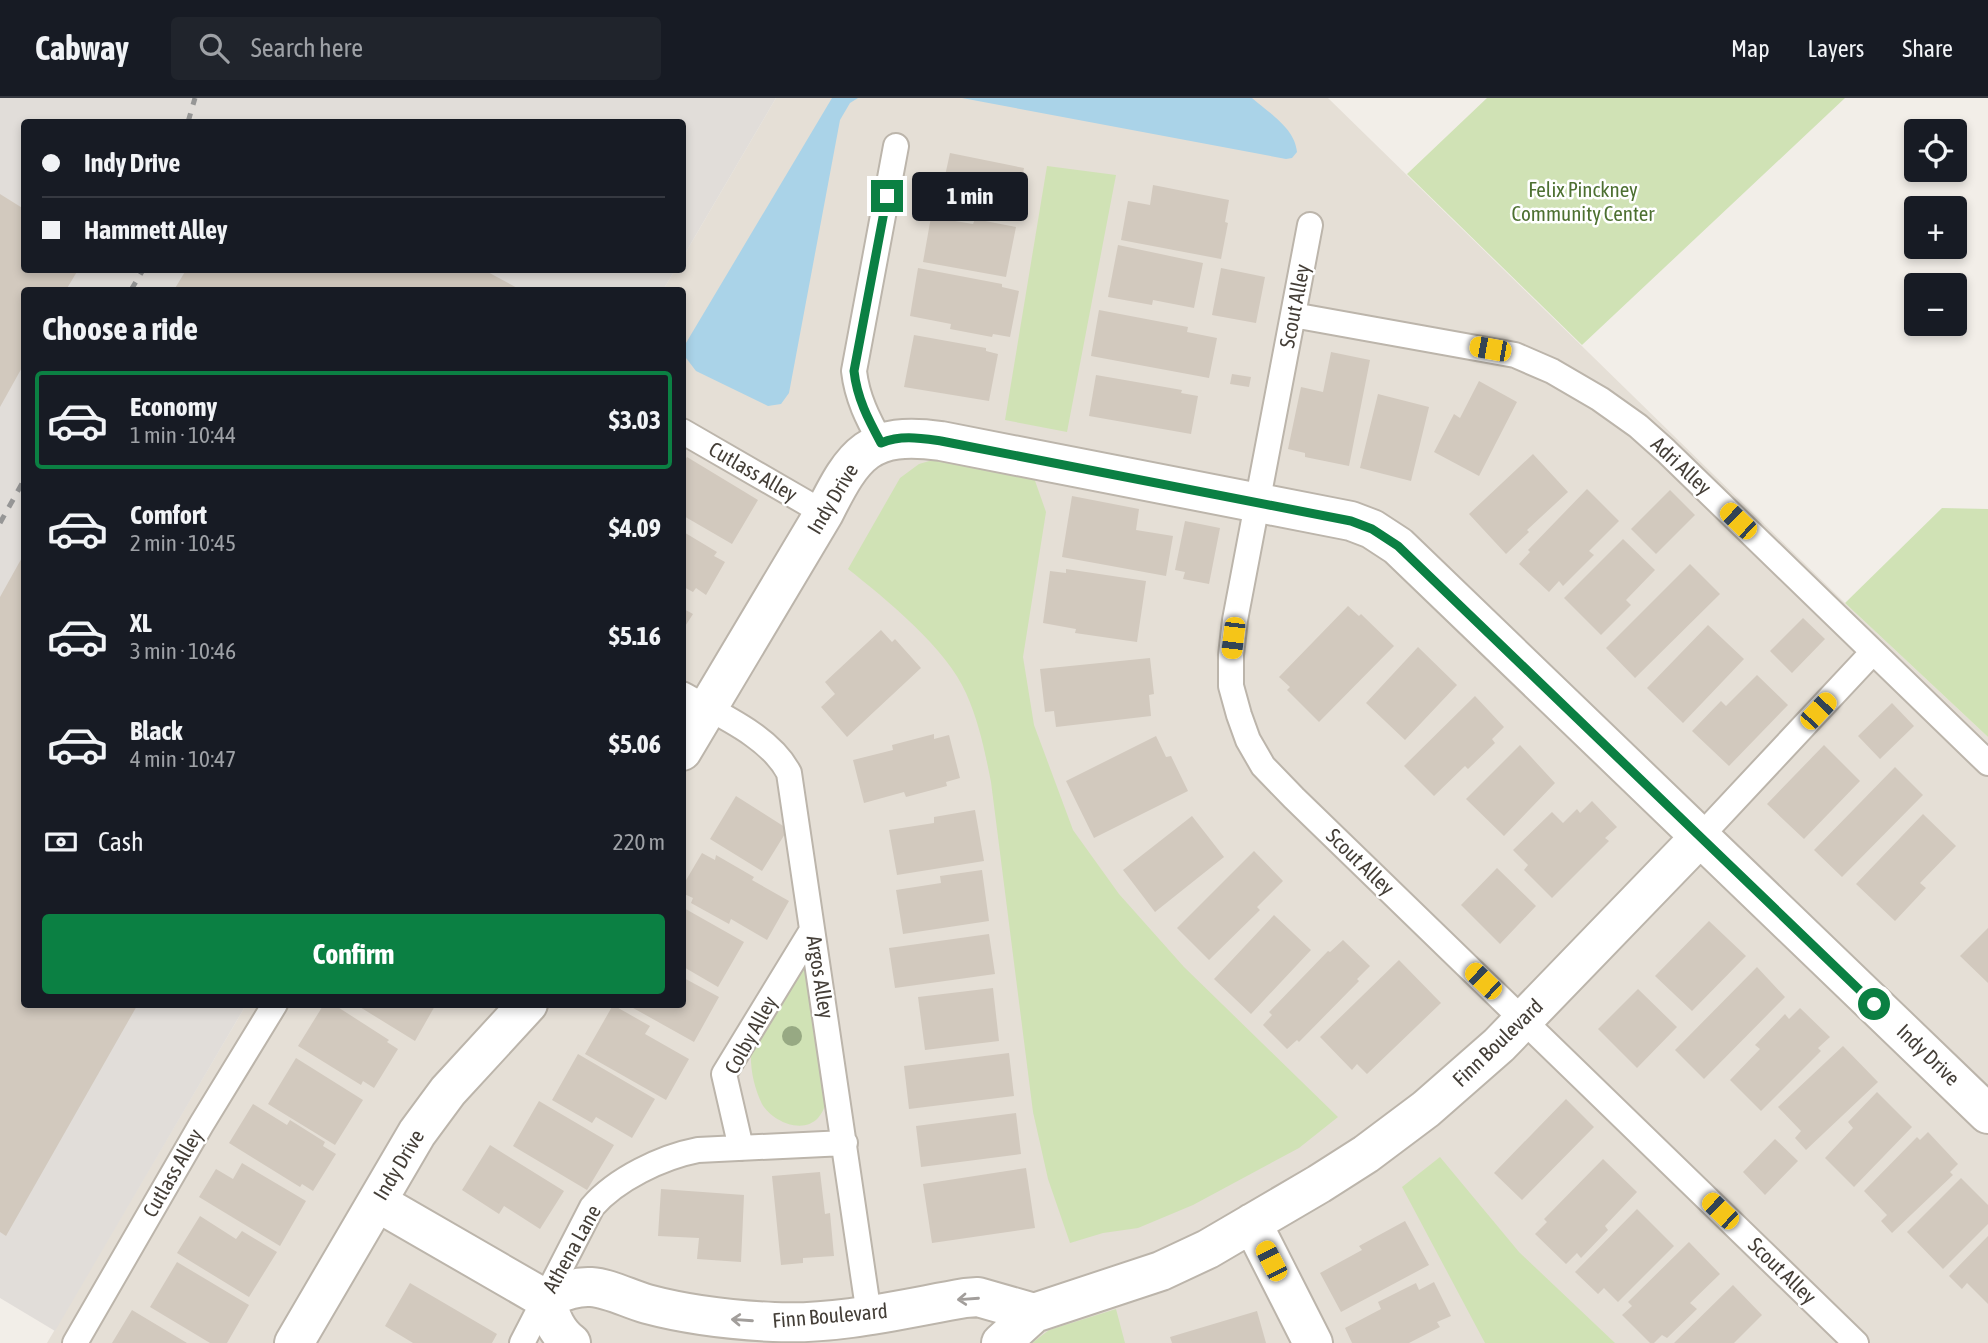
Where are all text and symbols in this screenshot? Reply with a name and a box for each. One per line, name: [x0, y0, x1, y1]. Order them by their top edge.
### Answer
search box: [171, 17, 661, 80]
text: Cabway: [35, 29, 129, 67]
icon: search: [195, 29, 233, 67]
text: Search here: [251, 33, 363, 63]
text: Map: [1731, 35, 1770, 62]
text: Layers: [1808, 35, 1864, 62]
text: Share: [1902, 35, 1953, 62]
map controls: [1904, 119, 1967, 336]
button: locate: [1904, 119, 1967, 182]
text: Indy Drive: [84, 148, 180, 178]
callout: 1 min: [912, 172, 1027, 220]
park label: Felix Pinckney Community Center: [1511, 177, 1655, 225]
route end: [871, 180, 903, 212]
text: 1 min: [947, 183, 993, 209]
button: +: [1904, 196, 1967, 259]
text: Hammett Alley: [84, 215, 228, 245]
street label: Scout Alley: [1274, 262, 1314, 350]
button: −: [1904, 273, 1967, 336]
text: Choose a ride: [42, 310, 198, 347]
car: [1468, 335, 1513, 363]
icon: car: [46, 389, 109, 452]
text: Economy: [130, 392, 217, 422]
text: $3.03: [609, 405, 661, 435]
text: 1 min · 10:44: [130, 422, 236, 448]
street label: Adri Alley: [1647, 431, 1717, 499]
street label: Cutlass Alley: [705, 436, 802, 506]
street label: Indy Drive: [802, 459, 862, 538]
icon: car: [46, 497, 109, 560]
car: [1716, 499, 1761, 543]
text: Comfort: [130, 500, 207, 530]
text: $4.09: [609, 513, 661, 543]
text: 2 min · 10:45: [130, 530, 236, 556]
icon: car: [46, 605, 109, 668]
text: XL: [130, 608, 152, 638]
car: [1221, 616, 1246, 660]
text: $5.16: [609, 621, 661, 651]
text: 3 min · 10:46: [130, 638, 236, 664]
car: [1796, 688, 1841, 734]
icon: car: [46, 713, 109, 776]
text: Black: [130, 716, 182, 746]
text: $5.06: [609, 729, 661, 759]
text: 4 min · 10:47: [130, 746, 236, 772]
icon: cash: [42, 823, 80, 861]
street label: Scout Alley: [1322, 823, 1400, 900]
text: Cash: [98, 827, 144, 857]
text: 220 m: [613, 829, 665, 855]
button: Confirm: [42, 914, 665, 994]
street label: Argos Alley: [803, 934, 839, 1020]
car: [1461, 959, 1506, 1003]
route start: [1858, 988, 1890, 1020]
street label: Colby Alley: [719, 991, 781, 1078]
street label: Finn Boulevard: [1447, 994, 1547, 1091]
street label: Indy Drive: [1892, 1019, 1965, 1090]
street label: Cutlass Alley: [137, 1124, 207, 1221]
street label: Indy Drive: [368, 1125, 428, 1204]
car: [1698, 1189, 1743, 1233]
street label: Athena Lane: [537, 1200, 605, 1297]
street label: Scout Alley: [1744, 1232, 1822, 1309]
car: [1253, 1238, 1290, 1284]
one-way arrow: [957, 1292, 980, 1305]
street label: Finn Boulevard: [771, 1298, 889, 1332]
one-way arrow: [732, 1313, 754, 1326]

